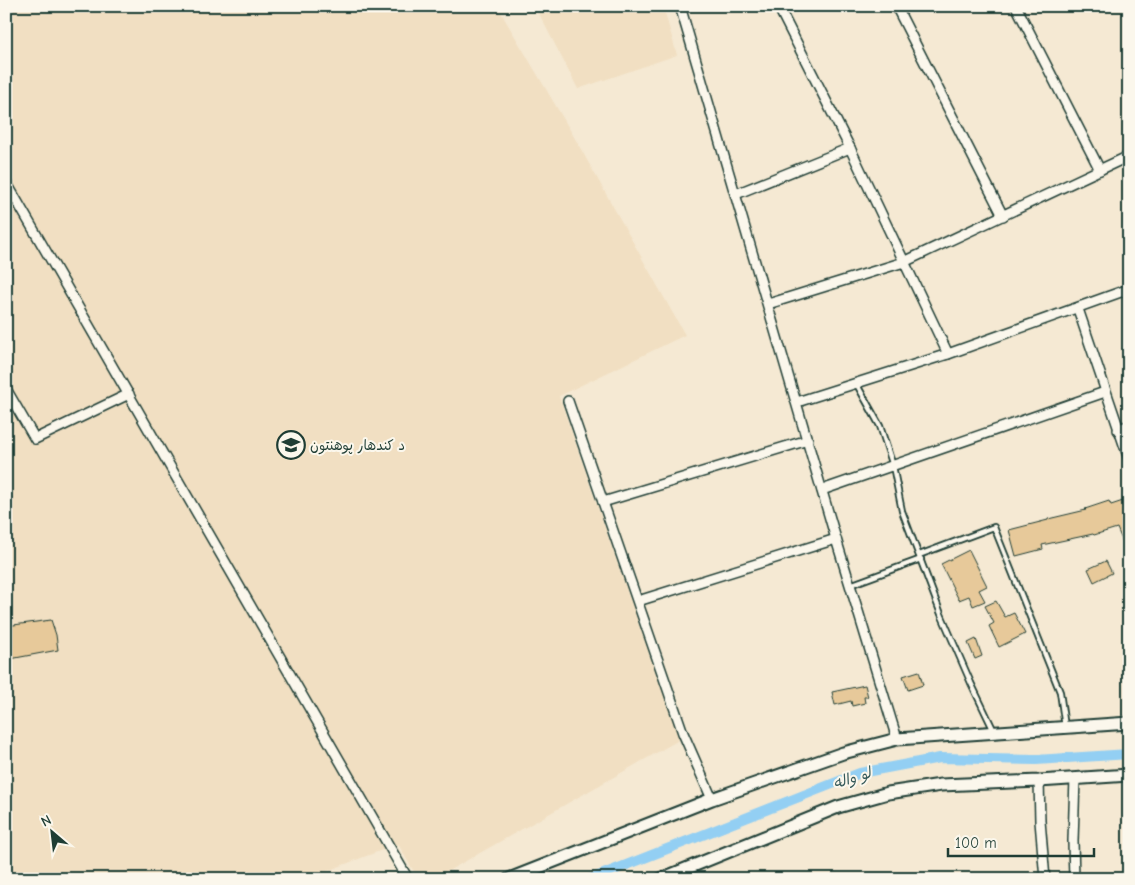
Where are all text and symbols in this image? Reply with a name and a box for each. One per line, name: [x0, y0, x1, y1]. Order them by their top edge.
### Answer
school or university icon: د کندهار پوهنتون: [276, 430, 306, 460]
place label: د کندهار پوهنتون: [310, 437, 405, 455]
water label: لو واله: [831, 763, 875, 794]
north arrow: [28, 808, 78, 858]
text: N: [38, 811, 54, 831]
scale bar: [948, 825, 1094, 857]
text: 100 m: [955, 834, 997, 852]

